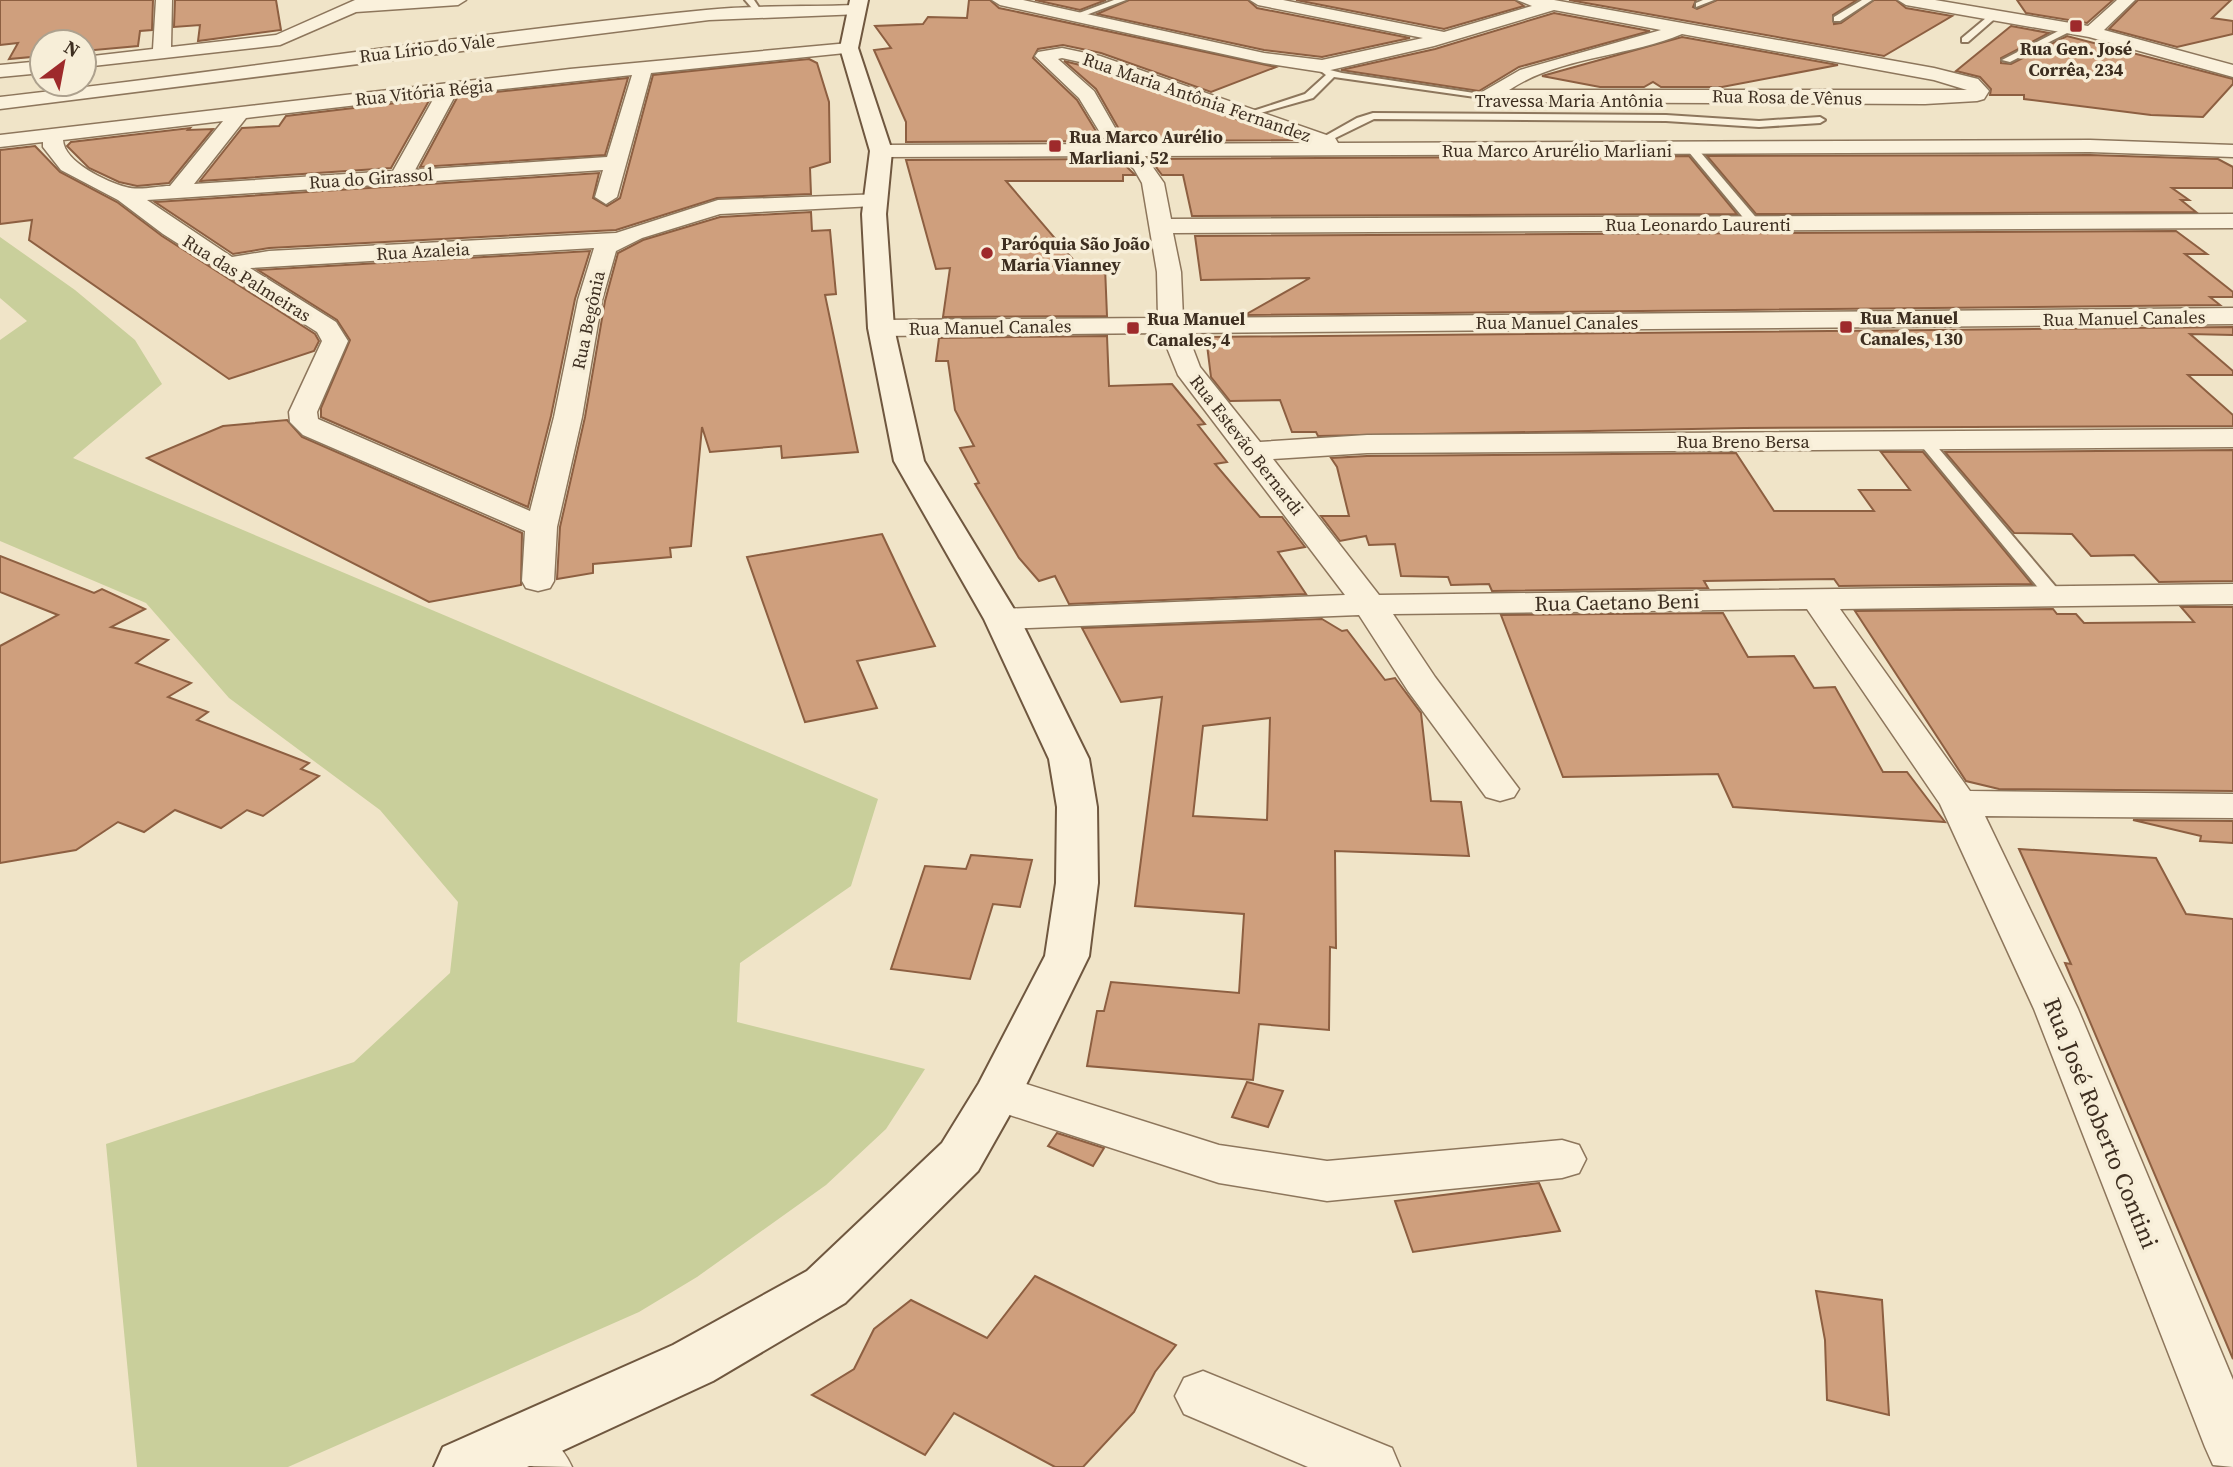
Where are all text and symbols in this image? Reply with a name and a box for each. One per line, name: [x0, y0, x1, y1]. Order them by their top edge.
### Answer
marker: Rua Gen. José Corrêa, 234: [2068, 18, 2084, 34]
street label: Rua Lírio do Vale: [358, 27, 496, 69]
north arrow: [28, 28, 98, 98]
text: N: [59, 34, 85, 63]
place label: Rua Gen. José Corrêa, 234: [2020, 36, 2132, 82]
street label: Rua Maria Antônia Fernandez: [1080, 46, 1314, 148]
street label: Rua Vitória Régia: [354, 72, 495, 112]
street label: Rua Rosa de Vênus: [1712, 83, 1862, 111]
street label: Travessa Maria Antônia: [1475, 88, 1664, 113]
place label: Rua Marco Aurélio Marliani, 52: [1069, 124, 1223, 170]
marker: Rua Marco Aurélio Marliani, 52: [1047, 138, 1063, 154]
street label: Rua Marco Arurélio Marliani: [1442, 138, 1672, 163]
street label: Rua do Girassol: [308, 161, 434, 195]
street label: Rua Leonardo Laurenti: [1605, 212, 1791, 237]
street label: Rua das Palmeiras: [178, 228, 316, 328]
place label: Paróquia São João Maria Vianney: [1001, 231, 1150, 277]
street label: Rua Azaleia: [376, 236, 471, 266]
marker: Paróquia São João Maria Vianney: [979, 245, 995, 261]
street label: Rua Begônia: [565, 268, 611, 372]
street label: Rua Manuel Canales: [2042, 304, 2206, 332]
place label: Rua Manuel Canales, 130: [1860, 305, 1963, 351]
place label: Rua Manuel Canales, 4: [1147, 306, 1245, 352]
street label: Rua Manuel Canales: [1476, 310, 1639, 335]
street label: Rua Manuel Canales: [908, 313, 1072, 341]
marker: Rua Manuel Canales, 130: [1838, 319, 1854, 335]
marker: Rua Manuel Canales, 4: [1125, 320, 1141, 336]
street label: Rua Estevão Bernardi: [1184, 370, 1310, 520]
street label: Rua Breno Bersa: [1676, 429, 1810, 454]
street label: Rua Caetano Beni: [1534, 586, 1700, 618]
street label: Rua José Roberto Contini: [2035, 993, 2167, 1253]

